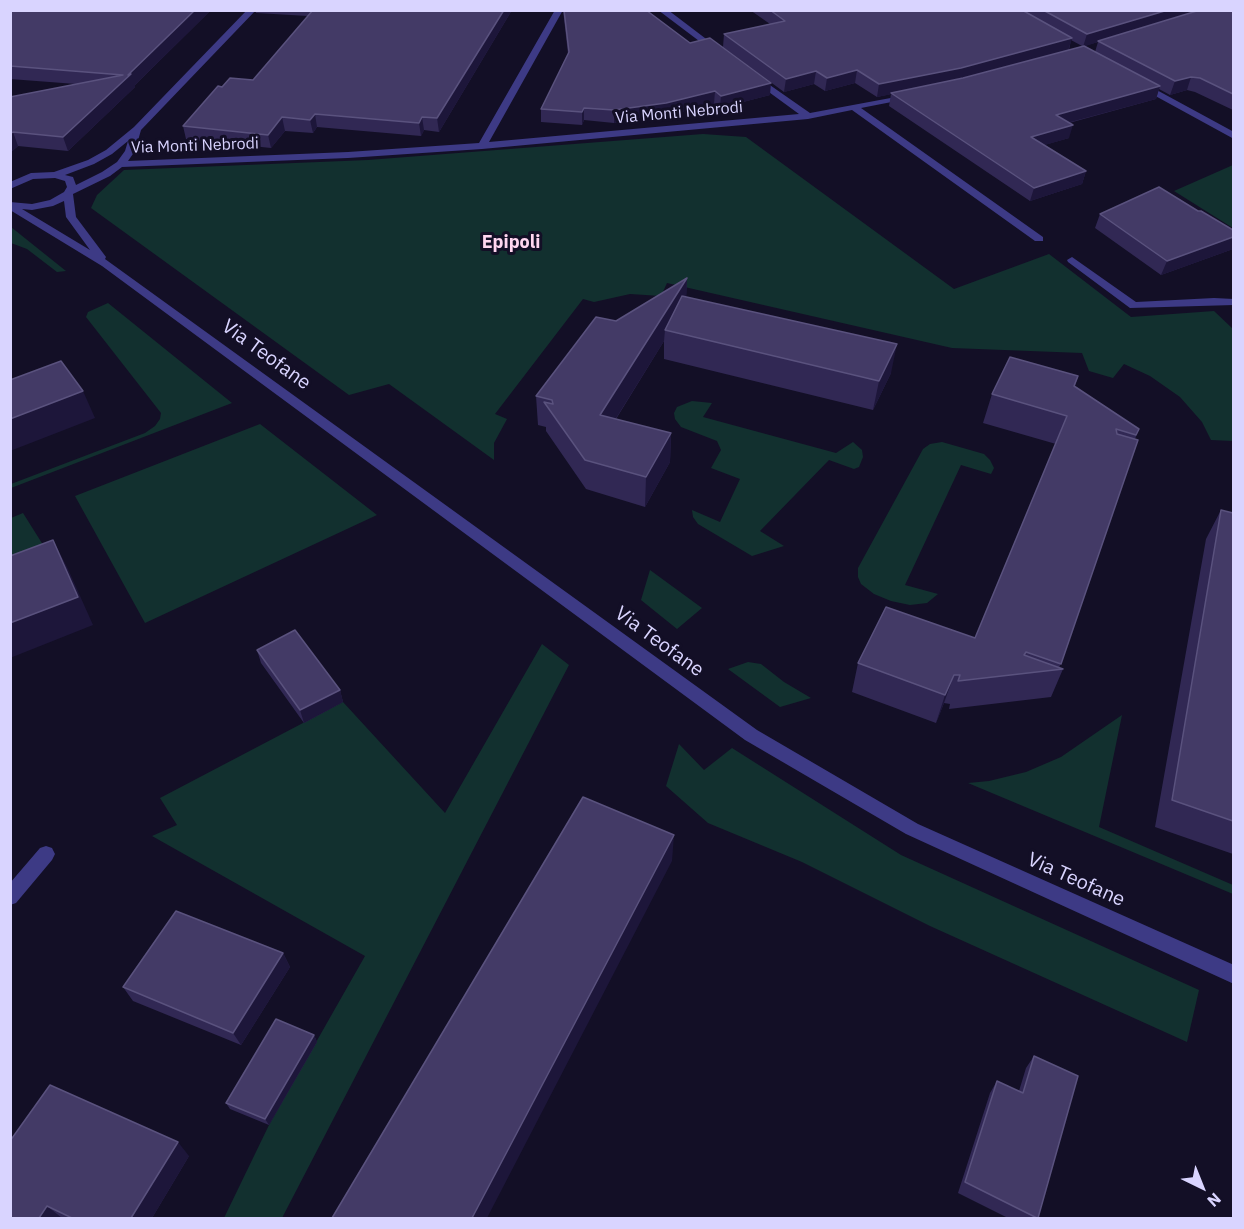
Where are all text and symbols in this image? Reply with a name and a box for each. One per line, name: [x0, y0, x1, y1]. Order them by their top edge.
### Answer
street label: Via Monti Nebrodi: [614, 98, 744, 128]
street label: Via Monti Nebrodi: [131, 134, 259, 158]
district label: Epipoli: [482, 232, 540, 254]
street label: Via Teofane: [217, 315, 315, 395]
street label: Via Teofane: [610, 602, 708, 682]
street label: Via Teofane: [1023, 848, 1129, 912]
north arrow: [1172, 1157, 1232, 1217]
text: N: [1203, 1189, 1225, 1211]

